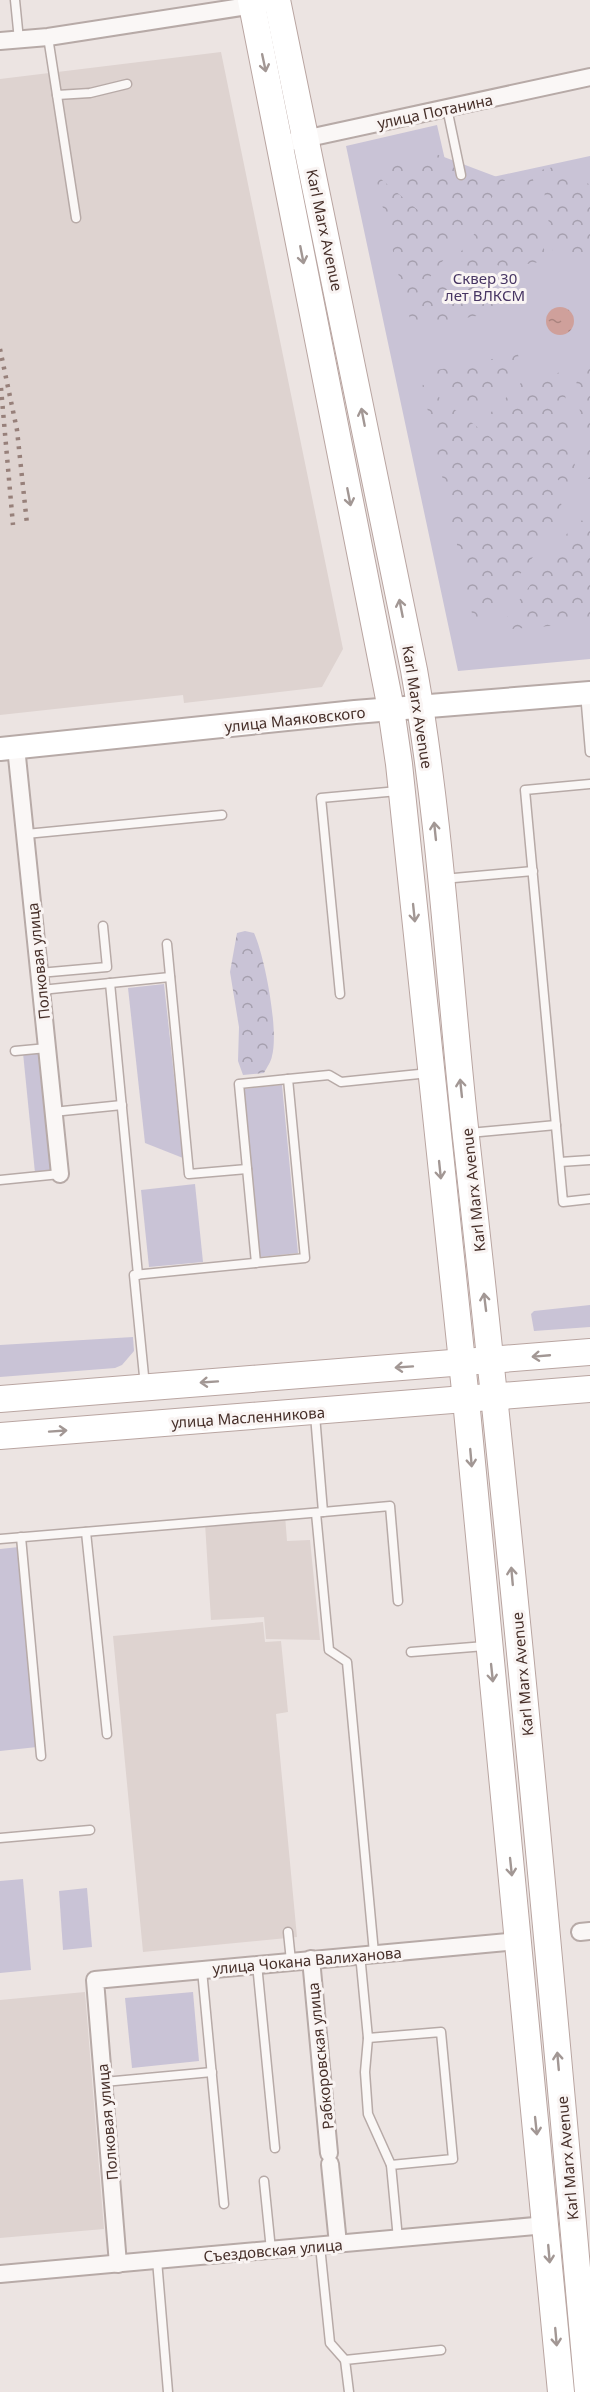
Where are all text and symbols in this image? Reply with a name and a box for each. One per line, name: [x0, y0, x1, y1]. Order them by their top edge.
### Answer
one-way arrow: [259, 53, 270, 73]
street label: улица Потанина: [375, 89, 495, 133]
street label: Karl Marx Avenue: [302, 167, 348, 293]
one-way arrow: [297, 244, 308, 264]
park label: Сквер 30 лет ВЛКСМ: [445, 268, 525, 305]
one-way arrow: [357, 408, 368, 427]
one-way arrow: [343, 487, 355, 506]
one-way arrow: [395, 599, 406, 618]
street label: Karl Marx Avenue: [398, 644, 438, 770]
street label: улица Маяковского: [224, 702, 366, 736]
one-way arrow: [429, 822, 440, 841]
street label: Полковая улица: [22, 902, 54, 1020]
one-way arrow: [409, 903, 420, 923]
one-way arrow: [455, 1078, 466, 1098]
street label: Karl Marx Avenue: [457, 1127, 489, 1253]
one-way arrow: [435, 1160, 446, 1179]
one-way arrow: [480, 1293, 491, 1313]
one-way arrow: [532, 1351, 552, 1362]
one-way arrow: [394, 1362, 414, 1373]
one-way arrow: [200, 1377, 220, 1388]
street label: улица Масленникова: [171, 1402, 325, 1432]
one-way arrow: [48, 1426, 68, 1437]
one-way arrow: [466, 1448, 477, 1468]
one-way arrow: [506, 1567, 517, 1587]
street label: Karl Marx Avenue: [507, 1611, 537, 1737]
one-way arrow: [486, 1663, 497, 1683]
one-way arrow: [506, 1857, 517, 1877]
street label: улица Чокана Валиханова: [212, 1942, 402, 1978]
street label: Рабкоровская улица: [302, 1982, 338, 2130]
one-way arrow: [552, 2052, 563, 2072]
street label: Полковая улица: [92, 2063, 122, 2181]
street label: Karl Marx Avenue: [552, 2095, 582, 2221]
one-way arrow: [531, 2116, 542, 2136]
street label: Съездовская улица: [203, 2234, 343, 2266]
one-way arrow: [544, 2243, 555, 2263]
one-way arrow: [551, 2327, 562, 2347]

